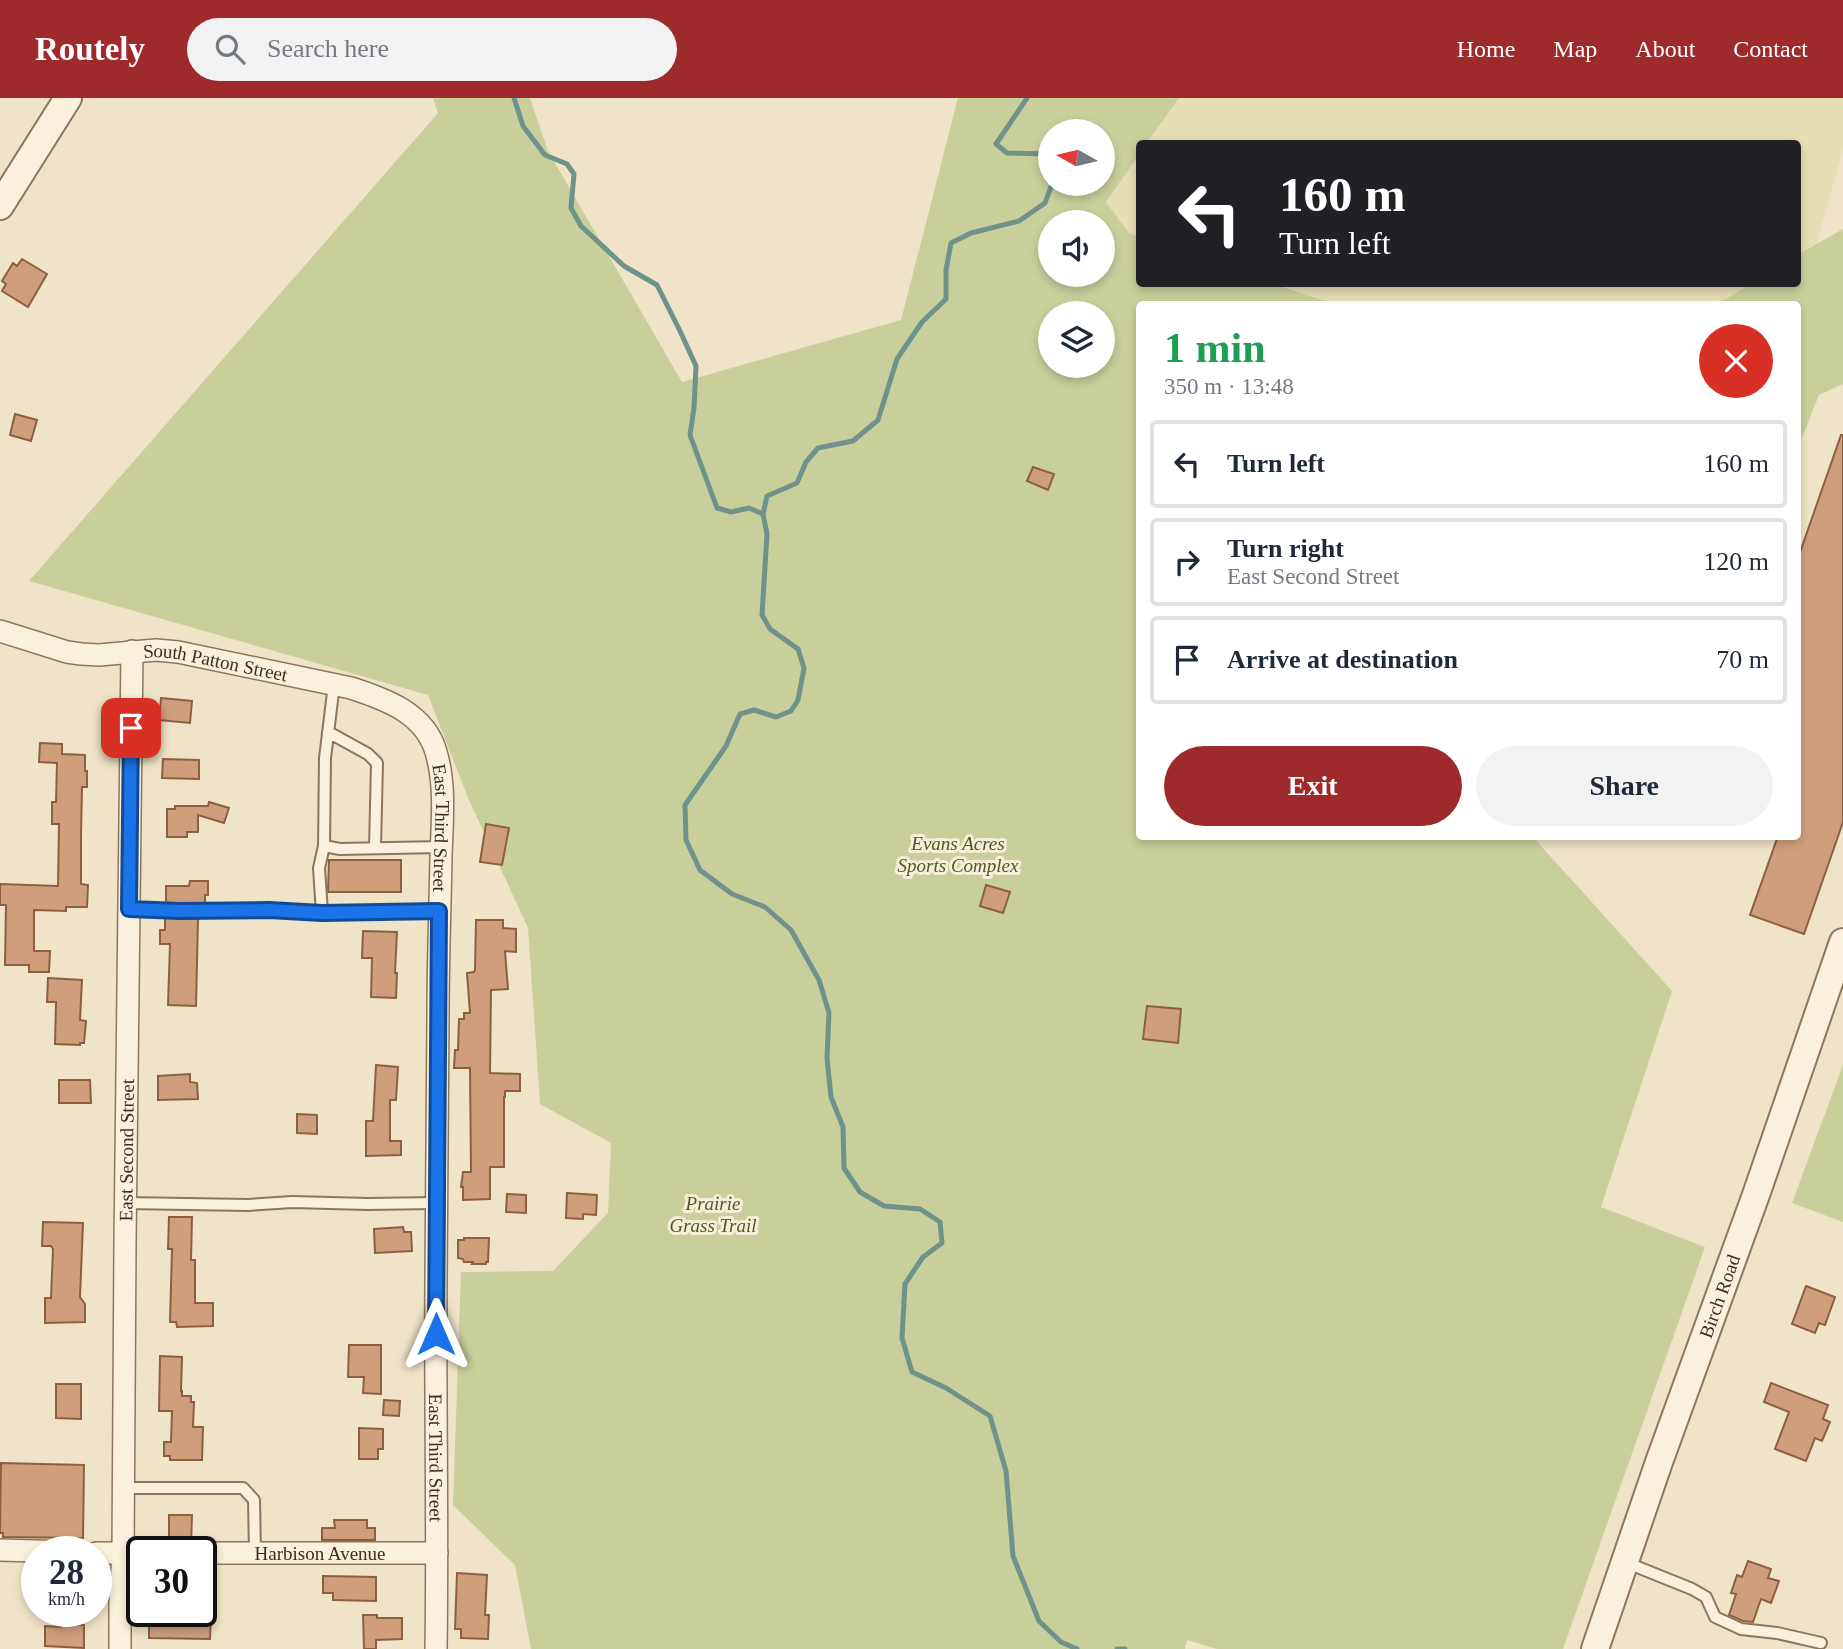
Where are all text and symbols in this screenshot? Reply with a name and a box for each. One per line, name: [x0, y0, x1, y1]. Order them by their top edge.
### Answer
search box: [187, 18, 677, 81]
icon: search: [211, 30, 249, 68]
text: Routely: [35, 31, 145, 67]
text: Search here: [267, 34, 389, 63]
text: Home: [1457, 36, 1515, 62]
text: Map: [1553, 36, 1597, 62]
text: About: [1635, 36, 1695, 62]
text: Contact: [1733, 36, 1808, 62]
north arrow: [1038, 119, 1115, 196]
map controls: [1038, 119, 1115, 378]
text: 160 m: [1279, 167, 1406, 222]
icon: left: [1164, 168, 1255, 259]
button: sound: [1038, 210, 1115, 287]
text: Turn left: [1279, 225, 1391, 261]
button: layers: [1038, 301, 1115, 378]
button: close: [1699, 324, 1773, 398]
text: 1 min: [1164, 325, 1266, 371]
text: 350 m · 13:48: [1164, 374, 1294, 399]
icon: left: [1168, 445, 1206, 483]
text: Turn left: [1227, 449, 1325, 478]
text: 160 m: [1703, 449, 1769, 478]
text: Turn right: [1227, 534, 1344, 563]
icon: right: [1168, 543, 1206, 581]
text: 120 m: [1703, 547, 1769, 576]
text: East Second Street: [1227, 564, 1399, 589]
street label: South Patton Street: [142, 639, 290, 685]
icon: arrive: [1168, 641, 1206, 679]
text: Arrive at destination: [1227, 645, 1458, 674]
text: 70 m: [1716, 645, 1769, 674]
pin: [101, 698, 161, 758]
icon: arrive: [112, 709, 150, 747]
button: Exit: [1164, 746, 1462, 826]
button: Share: [1476, 746, 1773, 826]
street label: East Third Street: [429, 762, 453, 893]
park label: Evans Acres Sports Complex: [898, 833, 1019, 876]
street label: East Second Street: [115, 1078, 137, 1221]
park label: Prairie Grass Trail: [669, 1193, 757, 1236]
street label: Birch Road: [1694, 1251, 1744, 1341]
position arrow: [399, 1297, 473, 1371]
street label: East Third Street: [425, 1393, 447, 1523]
speed limit sign: 30: [126, 1536, 217, 1627]
street label: Harbison Avenue: [254, 1543, 386, 1564]
text: 28: [49, 1553, 84, 1592]
text: km/h: [48, 1589, 85, 1609]

